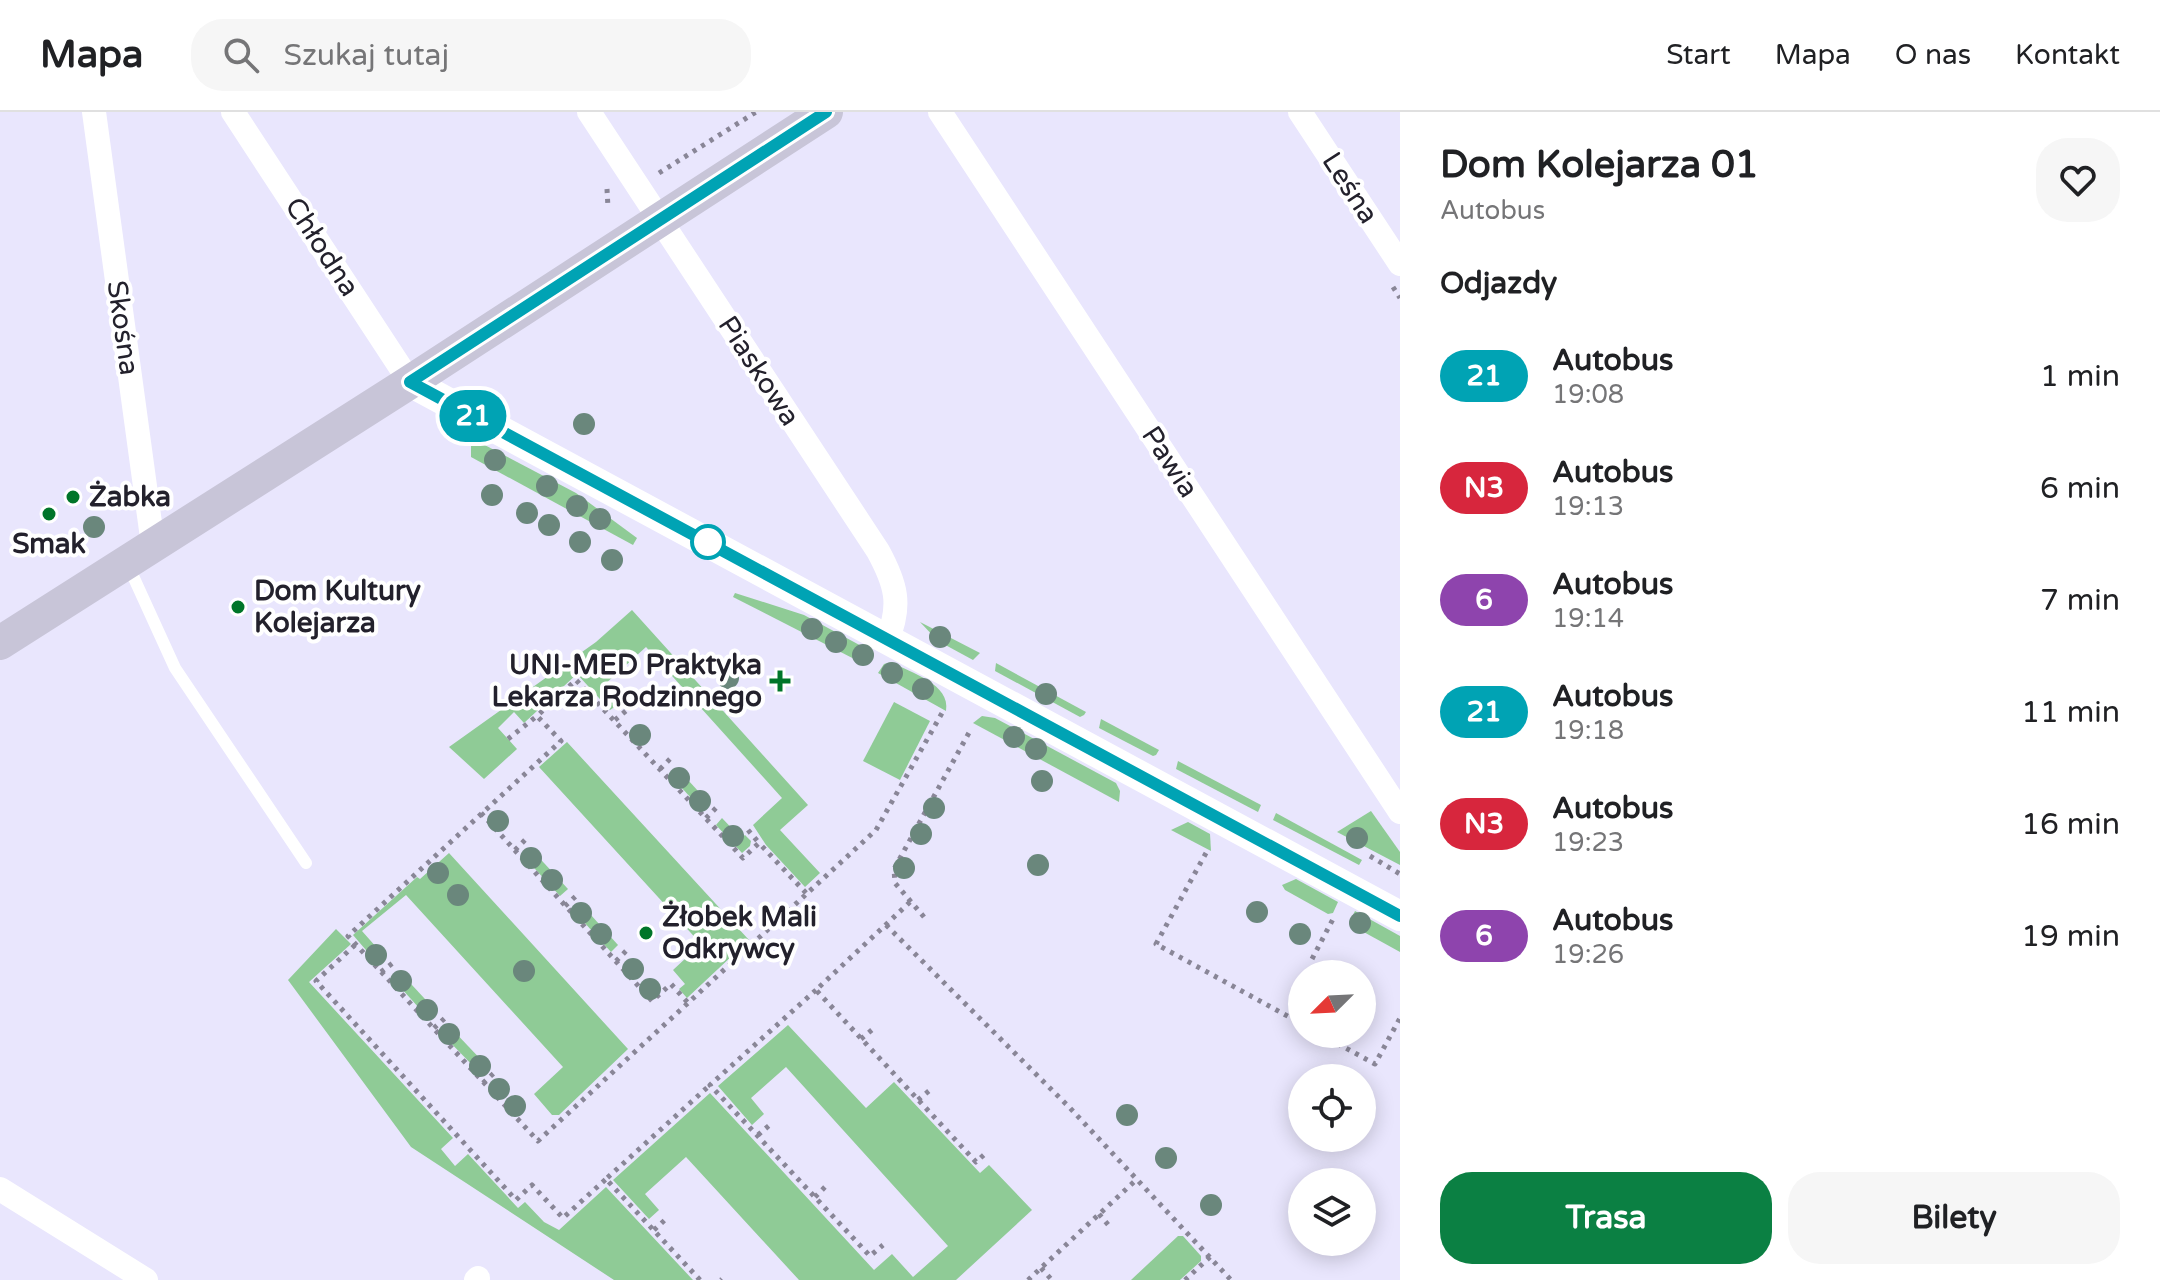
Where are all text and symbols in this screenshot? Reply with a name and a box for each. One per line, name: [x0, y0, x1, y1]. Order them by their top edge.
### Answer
search box: [191, 19, 751, 91]
text: Mapa: [40, 32, 143, 78]
icon: search: [219, 33, 263, 77]
text: Szukaj tutaj: [283, 37, 449, 74]
text: Start: [1666, 38, 1731, 72]
text: Mapa: [1775, 38, 1851, 72]
text: O nas: [1895, 38, 1971, 72]
text: Kontakt: [2015, 38, 2120, 72]
button: heart: [2036, 138, 2120, 222]
text: Dom Kolejarza 01: [1440, 142, 1759, 188]
street label: Leśna: [1314, 146, 1386, 230]
street label: Chłodna: [277, 191, 367, 303]
text: Autobus: [1440, 195, 1545, 226]
text: Odjazdy: [1440, 265, 1557, 302]
street label: Skośna: [100, 278, 146, 378]
street label: Piaskowa: [711, 310, 807, 432]
text: Autobus: [1552, 342, 1673, 379]
text: 1 min: [2040, 358, 2120, 395]
text: 21: [1466, 359, 1502, 393]
text: 19:08: [1552, 379, 1624, 410]
line badge: 21: [437, 390, 509, 442]
text: 21: [455, 399, 491, 433]
street label: Pawia: [1134, 420, 1206, 504]
text: Autobus: [1552, 454, 1673, 491]
text: 6 min: [2040, 470, 2120, 507]
text: N3: [1464, 471, 1504, 505]
place label: Żabka: [89, 480, 171, 514]
marker: Żabka: [64, 488, 82, 506]
text: 19:13: [1552, 491, 1624, 522]
marker: Smak: [40, 505, 58, 523]
unlabelled marker: [691, 525, 725, 559]
place label: Smak: [12, 527, 86, 561]
text: Autobus: [1552, 566, 1673, 603]
place label: Dom Kultury Kolejarza: [254, 574, 421, 640]
text: 7 min: [2040, 582, 2120, 619]
text: 6: [1475, 583, 1493, 617]
marker: Dom Kultury Kolejarza: [229, 598, 247, 616]
text: 19:14: [1552, 603, 1624, 634]
place label: UNI-MED Praktyka Lekarza Rodzinnego: [491, 648, 762, 714]
marker: UNI-MED Praktyka Lekarza Rodzinnego: [769, 670, 791, 692]
text: Autobus: [1552, 678, 1673, 715]
text: 11 min: [2021, 694, 2120, 731]
text: 21: [1466, 695, 1502, 729]
text: 19:18: [1552, 715, 1624, 746]
text: Autobus: [1552, 790, 1673, 827]
text: 16 min: [2021, 806, 2120, 843]
text: N3: [1464, 807, 1504, 841]
text: 19:23: [1552, 827, 1624, 858]
place label: Żłobek Mali Odkrywcy: [662, 900, 817, 966]
text: Autobus: [1552, 902, 1673, 939]
text: 19 min: [2021, 918, 2120, 955]
text: 6: [1475, 919, 1493, 953]
marker: Żłobek Mali Odkrywcy: [637, 924, 655, 942]
text: 19:26: [1552, 939, 1624, 970]
north arrow: [1288, 960, 1376, 1048]
map controls: [1288, 960, 1376, 1256]
button: locate: [1288, 1064, 1376, 1152]
button: layers: [1288, 1168, 1376, 1256]
button: Trasa: [1440, 1172, 1772, 1264]
button: Bilety: [1788, 1172, 2120, 1264]

